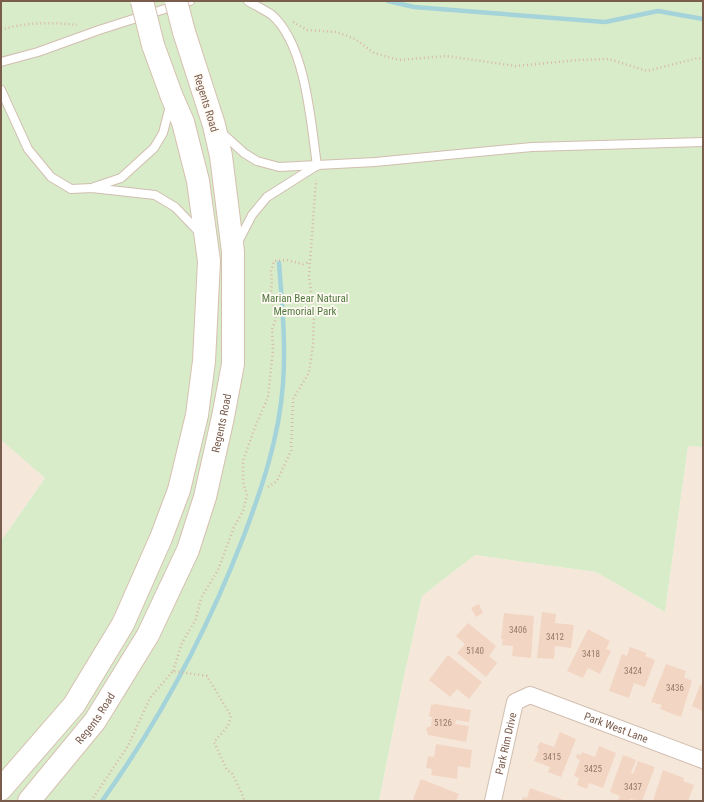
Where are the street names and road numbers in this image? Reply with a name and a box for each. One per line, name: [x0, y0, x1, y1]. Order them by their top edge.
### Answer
street label: Regents Road: [191, 73, 221, 133]
street label: Regents Road: [209, 393, 234, 454]
street label: Regents Road: [72, 690, 117, 746]
street label: Park West Lane: [582, 709, 650, 745]
street label: Park Rim Drive: [493, 711, 519, 776]

